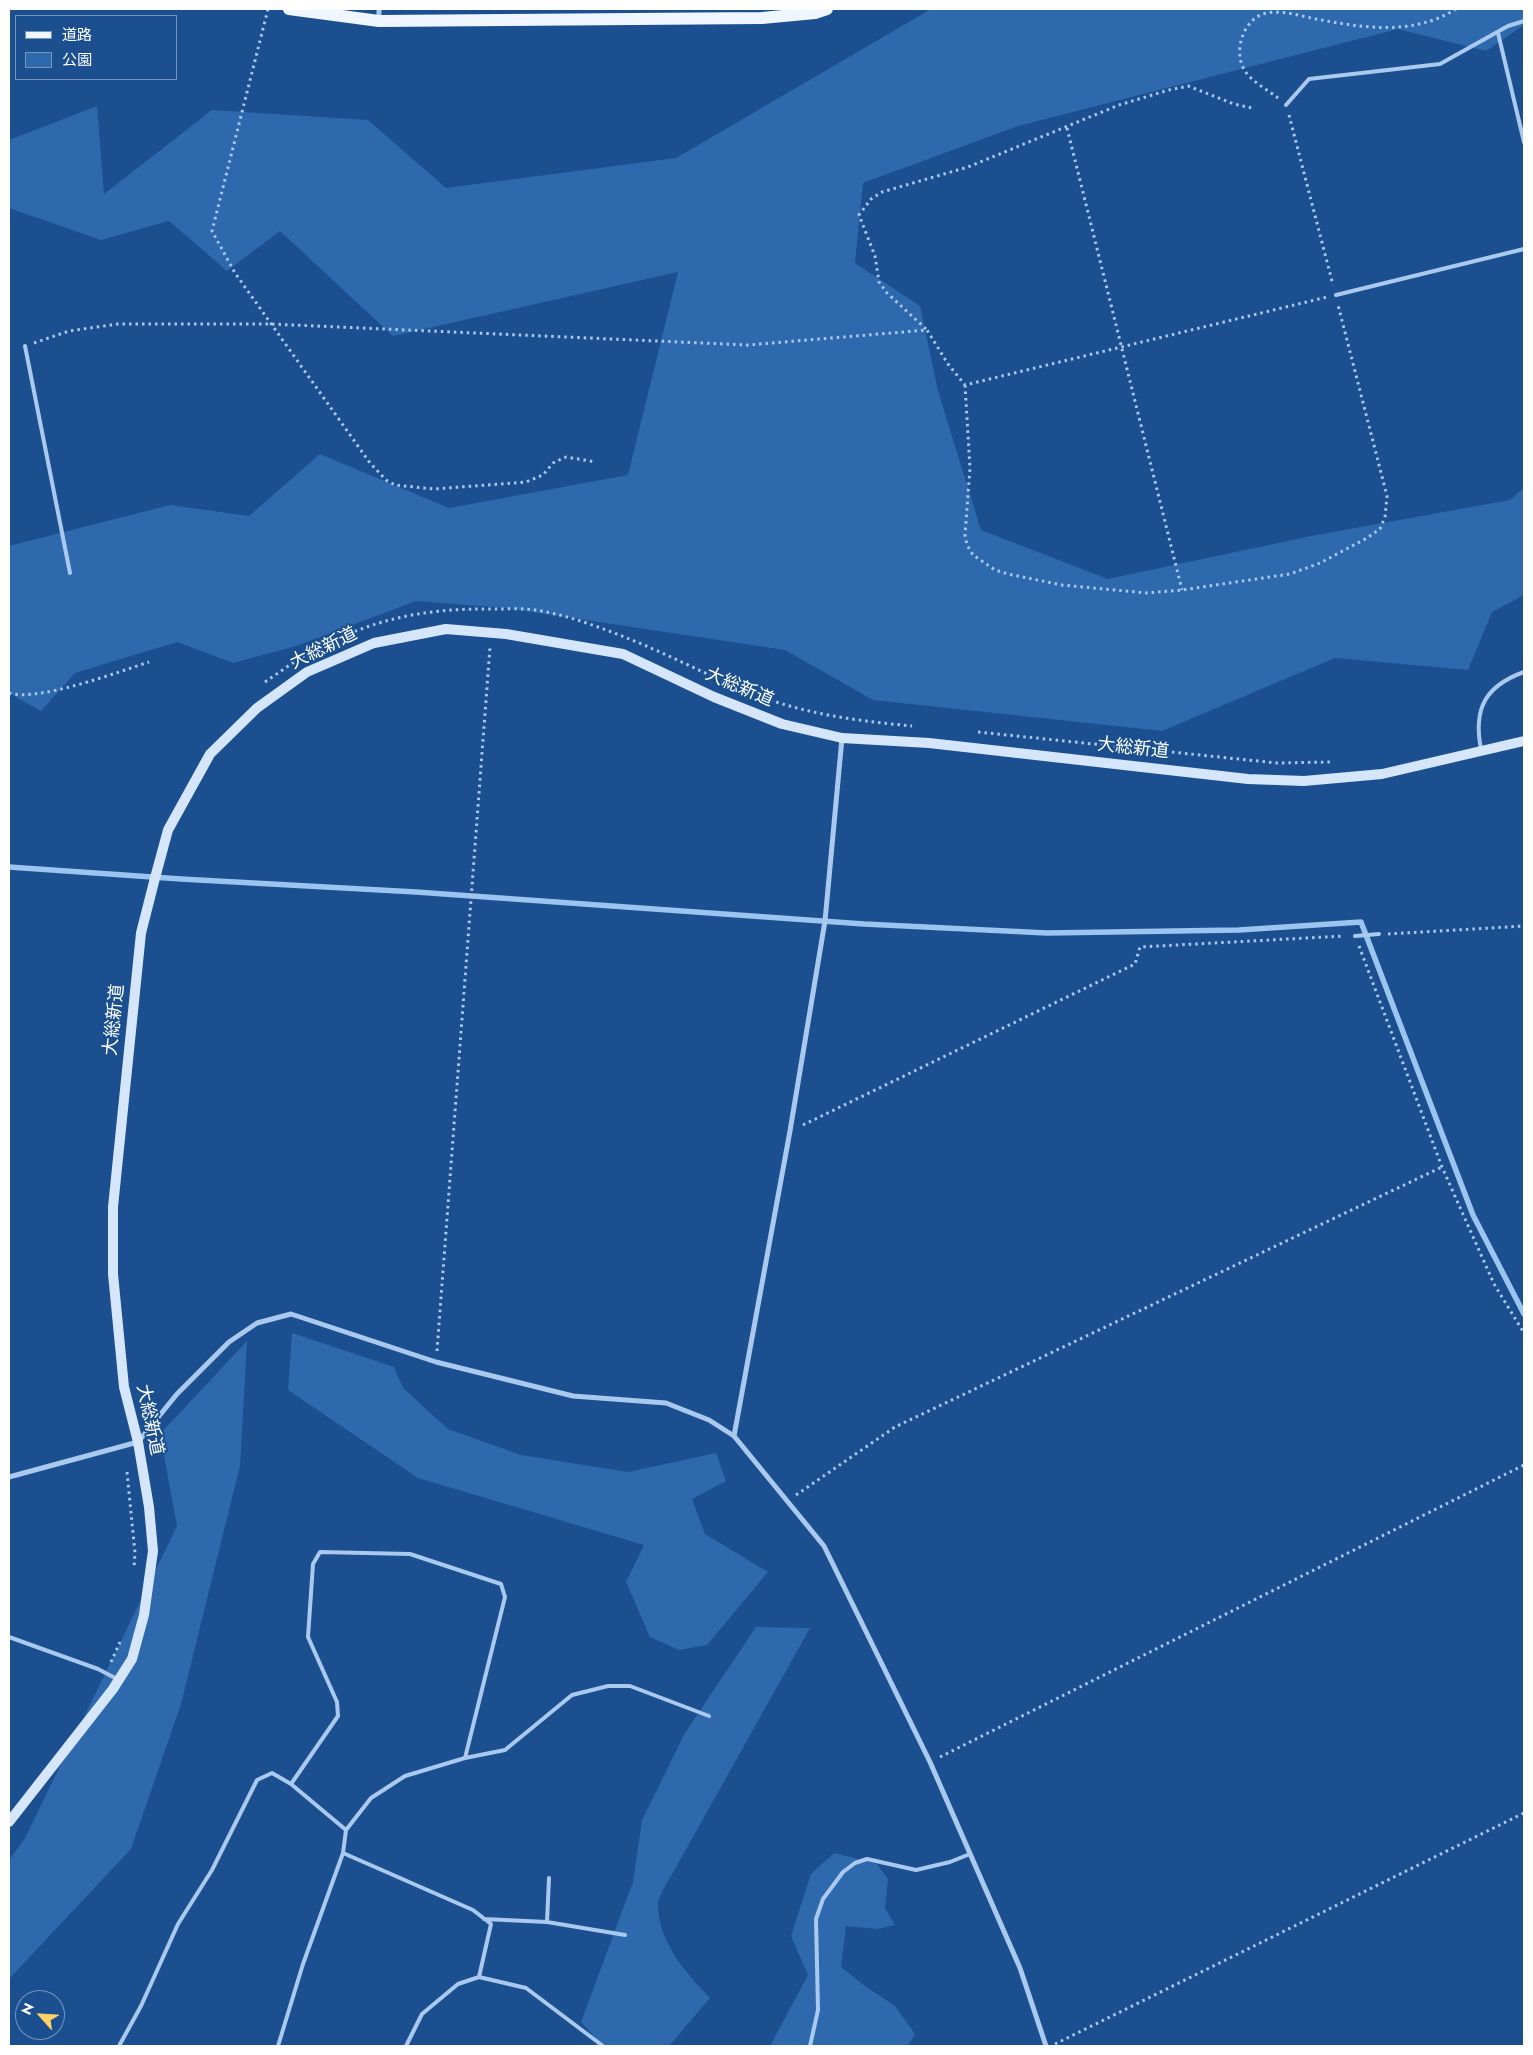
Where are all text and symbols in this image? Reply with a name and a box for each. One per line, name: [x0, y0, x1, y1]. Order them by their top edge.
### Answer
legend: [15, 15, 178, 80]
text: 道路: [62, 24, 92, 46]
text: 公園: [62, 49, 92, 71]
street label: 大総新道: [287, 624, 361, 674]
street label: 大総新道: [702, 664, 776, 712]
street label: 大総新道: [1096, 734, 1170, 764]
street label: 大総新道: [100, 983, 130, 1057]
street label: 大総新道: [131, 1383, 167, 1457]
north arrow: [15, 1990, 65, 2040]
text: N: [16, 1999, 39, 2018]

